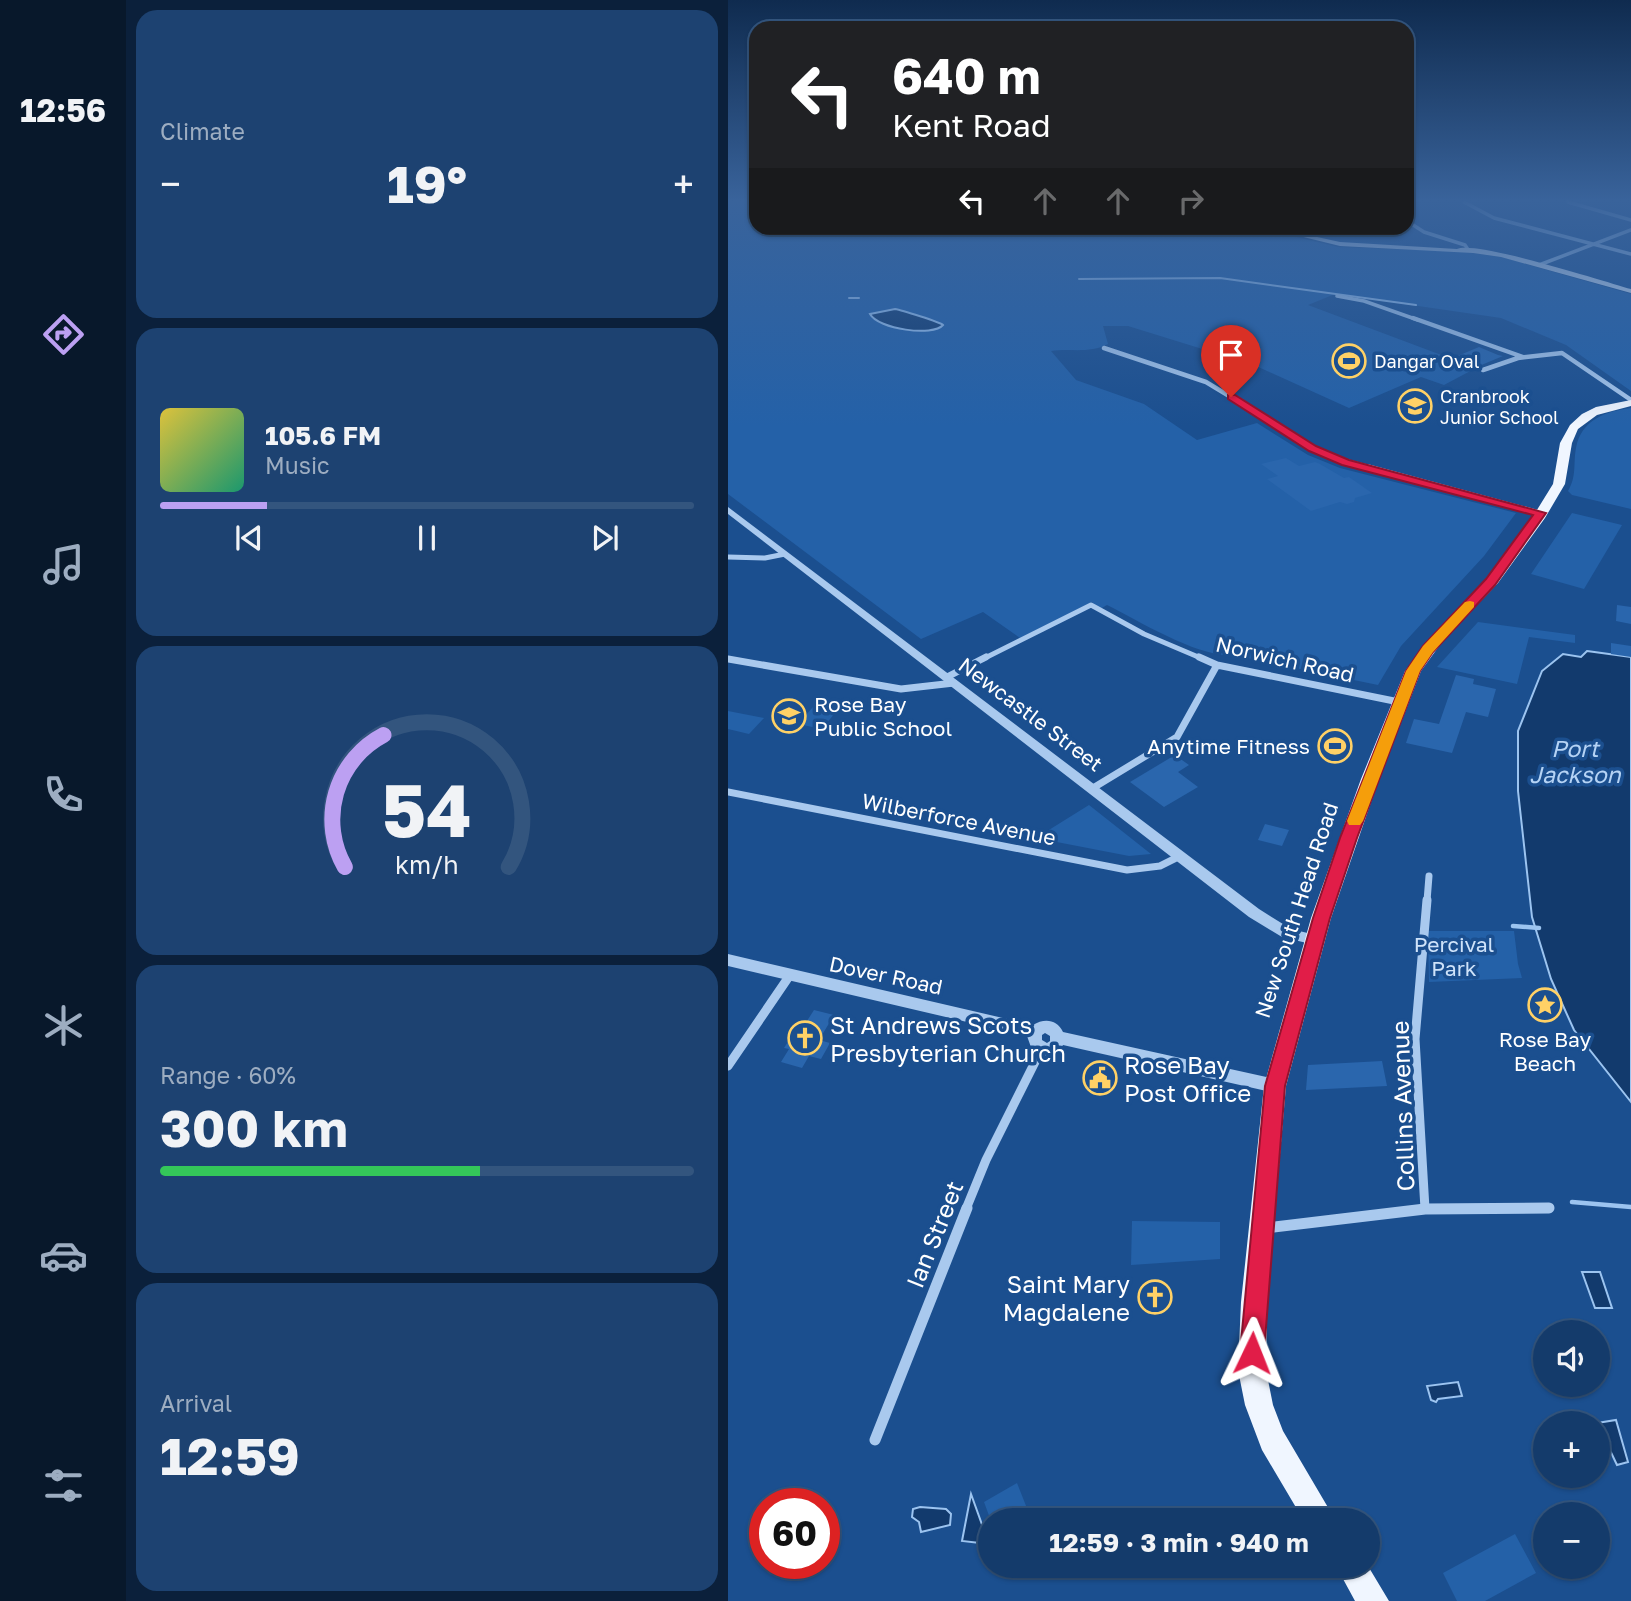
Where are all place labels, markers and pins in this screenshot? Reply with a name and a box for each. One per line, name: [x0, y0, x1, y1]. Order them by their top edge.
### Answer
pin: [1201, 325, 1261, 397]
sports icon: Dangar Oval: [1330, 342, 1368, 380]
place label: Dangar Oval: [1374, 350, 1480, 372]
place label: Cranbrook Junior School: [1440, 385, 1559, 428]
school or university icon: Cranbrook Junior School: [1396, 387, 1434, 425]
place label: Rose Bay Public School: [814, 691, 952, 741]
school or university icon: Rose Bay Public School: [770, 697, 808, 735]
sports icon: Anytime Fitness: [1316, 727, 1354, 765]
place label: Anytime Fitness: [1147, 733, 1310, 759]
place icon: Rose Bay Beach: [1526, 986, 1564, 1024]
place label: St Andrews Scots Presbyterian Church: [830, 1010, 1066, 1067]
church icon: St Andrews Scots Presbyterian Church: [786, 1019, 824, 1057]
place label: Rose Bay Beach: [1499, 1026, 1591, 1076]
place label: Rose Bay Post Office: [1124, 1050, 1251, 1107]
public building icon: Rose Bay Post Office: [1081, 1059, 1119, 1097]
place label: Saint Mary Magdalene: [1003, 1269, 1130, 1326]
church icon: Saint Mary Magdalene: [1136, 1278, 1174, 1316]

